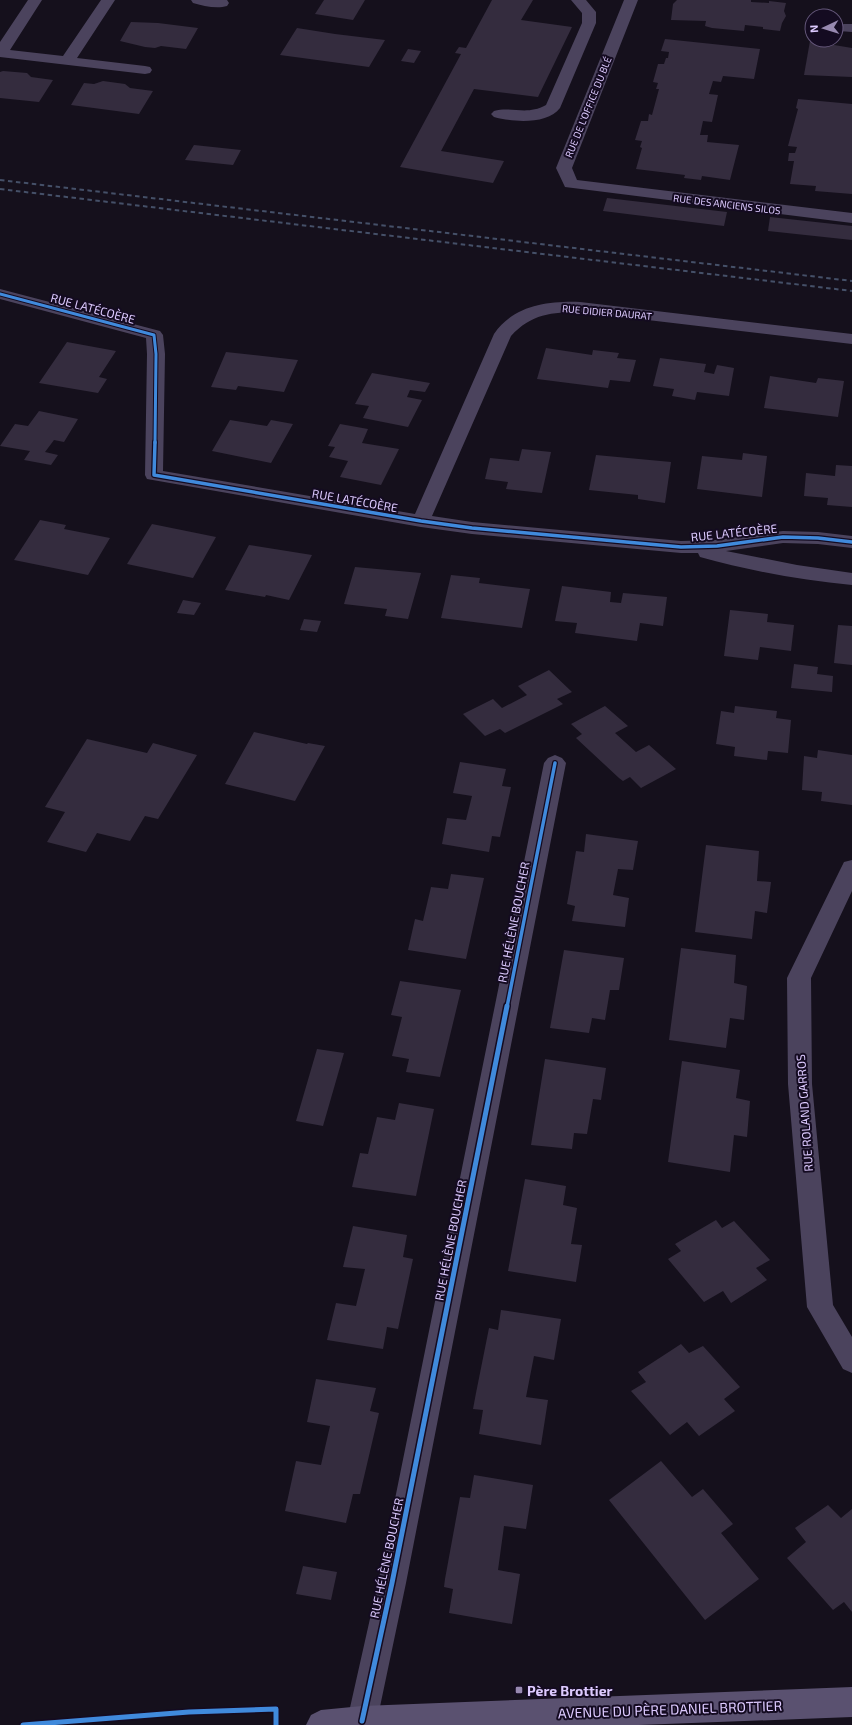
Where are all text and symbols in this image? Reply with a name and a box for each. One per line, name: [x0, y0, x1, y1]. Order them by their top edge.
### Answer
north arrow: [804, 8, 844, 48]
text: N: [807, 24, 820, 33]
street label: RUE DE L'OFFICE DU BLÉ: [562, 55, 614, 159]
street label: RUE DES ANCIENS SILOS: [673, 191, 782, 217]
street label: RUE LATÉCOÈRE: [49, 290, 137, 326]
street label: RUE DIDIER DAURAT: [562, 302, 653, 322]
street label: RUE LATÉCOÈRE: [311, 486, 399, 514]
street label: RUE LATÉCOÈRE: [690, 520, 778, 544]
street label: RUE HÉLÈNE BOUCHER: [494, 860, 532, 984]
street label: RUE ROLAND GARROS: [793, 1054, 815, 1172]
street label: RUE HÉLÈNE BOUCHER: [431, 1178, 469, 1302]
street label: RUE HÉLÈNE BOUCHER: [366, 1497, 406, 1619]
place label: Père Brottier: [527, 1682, 613, 1699]
marker: Père Brottier: [514, 1685, 524, 1695]
street label: AVENUE DU PÈRE DANIEL BROTTIER: [558, 1697, 783, 1721]

